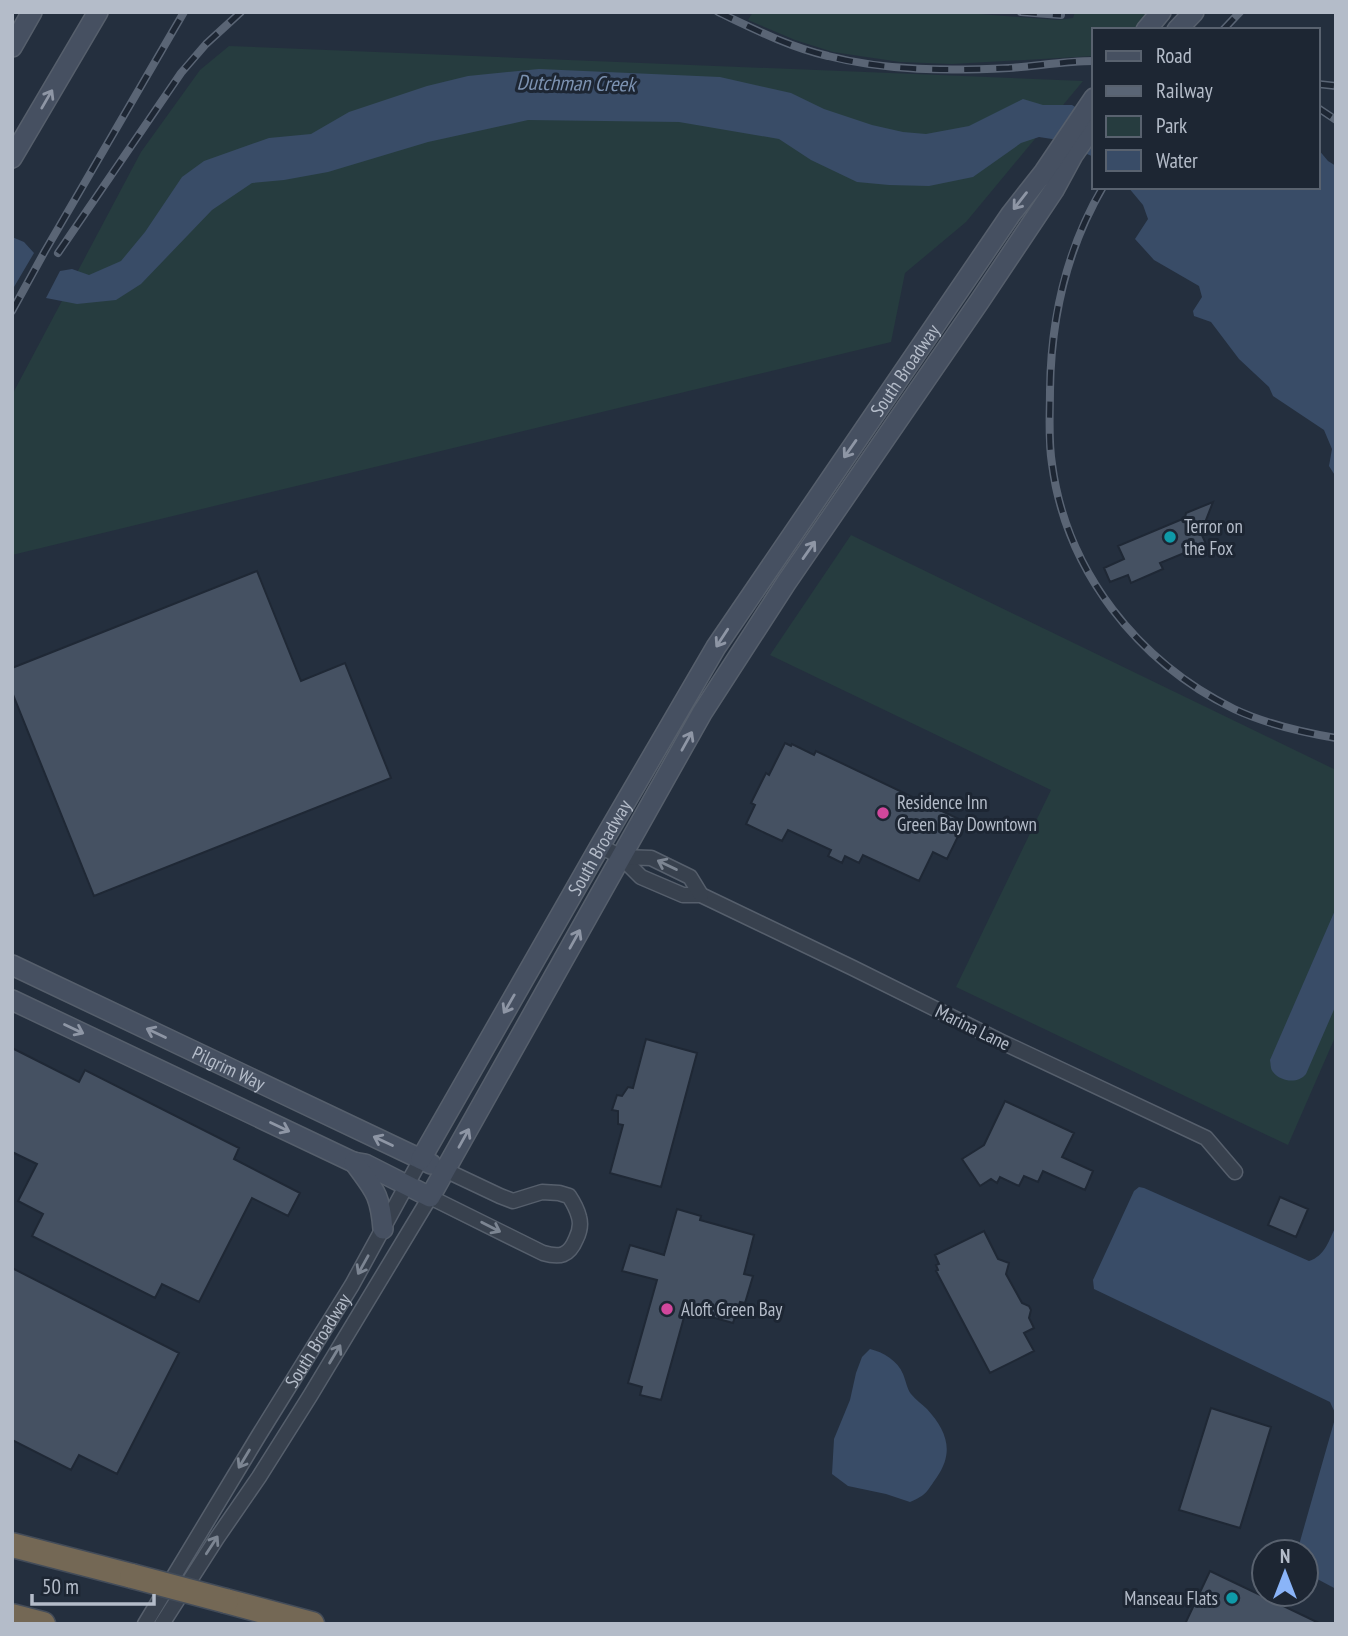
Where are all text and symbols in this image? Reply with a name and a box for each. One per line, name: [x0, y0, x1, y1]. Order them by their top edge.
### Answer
legend: [1092, 28, 1320, 189]
text: Road: [1156, 42, 1192, 69]
water label: Dutchman Creek: [516, 68, 638, 98]
text: Railway: [1156, 77, 1213, 104]
one-way arrow: [40, 89, 54, 109]
text: Park: [1156, 112, 1187, 139]
text: Water: [1156, 147, 1198, 174]
one-way arrow: [1013, 192, 1028, 210]
street label: South Broadway: [865, 319, 945, 421]
one-way arrow: [843, 439, 857, 458]
place label: Terror on the Fox: [1184, 514, 1243, 560]
marker: Terror on the Fox: [1162, 529, 1178, 545]
one-way arrow: [802, 540, 816, 560]
one-way arrow: [715, 628, 729, 647]
one-way arrow: [681, 731, 694, 752]
place label: Residence Inn Green Bay Downtown: [897, 790, 1037, 836]
street label: South Broadway: [562, 795, 637, 900]
marker: Residence Inn Green Bay Downtown: [875, 805, 891, 821]
one-way arrow: [657, 858, 678, 872]
one-way arrow: [569, 929, 582, 950]
one-way arrow: [502, 994, 516, 1014]
street label: Marina Lane: [932, 999, 1015, 1055]
one-way arrow: [63, 1023, 84, 1037]
one-way arrow: [146, 1026, 167, 1039]
street label: Pilgrim Way: [189, 1040, 270, 1096]
one-way arrow: [268, 1121, 290, 1134]
one-way arrow: [457, 1128, 471, 1148]
one-way arrow: [373, 1134, 394, 1148]
one-way arrow: [480, 1221, 501, 1234]
one-way arrow: [356, 1255, 370, 1275]
street label: South Broadway: [279, 1288, 356, 1392]
place label: Aloft Green Bay: [681, 1297, 783, 1321]
marker: Aloft Green Bay: [659, 1301, 675, 1317]
one-way arrow: [328, 1345, 342, 1365]
one-way arrow: [237, 1449, 251, 1469]
one-way arrow: [205, 1536, 219, 1556]
north arrow: [1250, 1538, 1320, 1608]
text: N: [1280, 1544, 1290, 1568]
scale bar: [32, 1562, 154, 1606]
text: 50 m: [42, 1573, 79, 1600]
place label: Manseau Flats: [1124, 1586, 1218, 1610]
marker: Manseau Flats: [1224, 1590, 1240, 1606]

